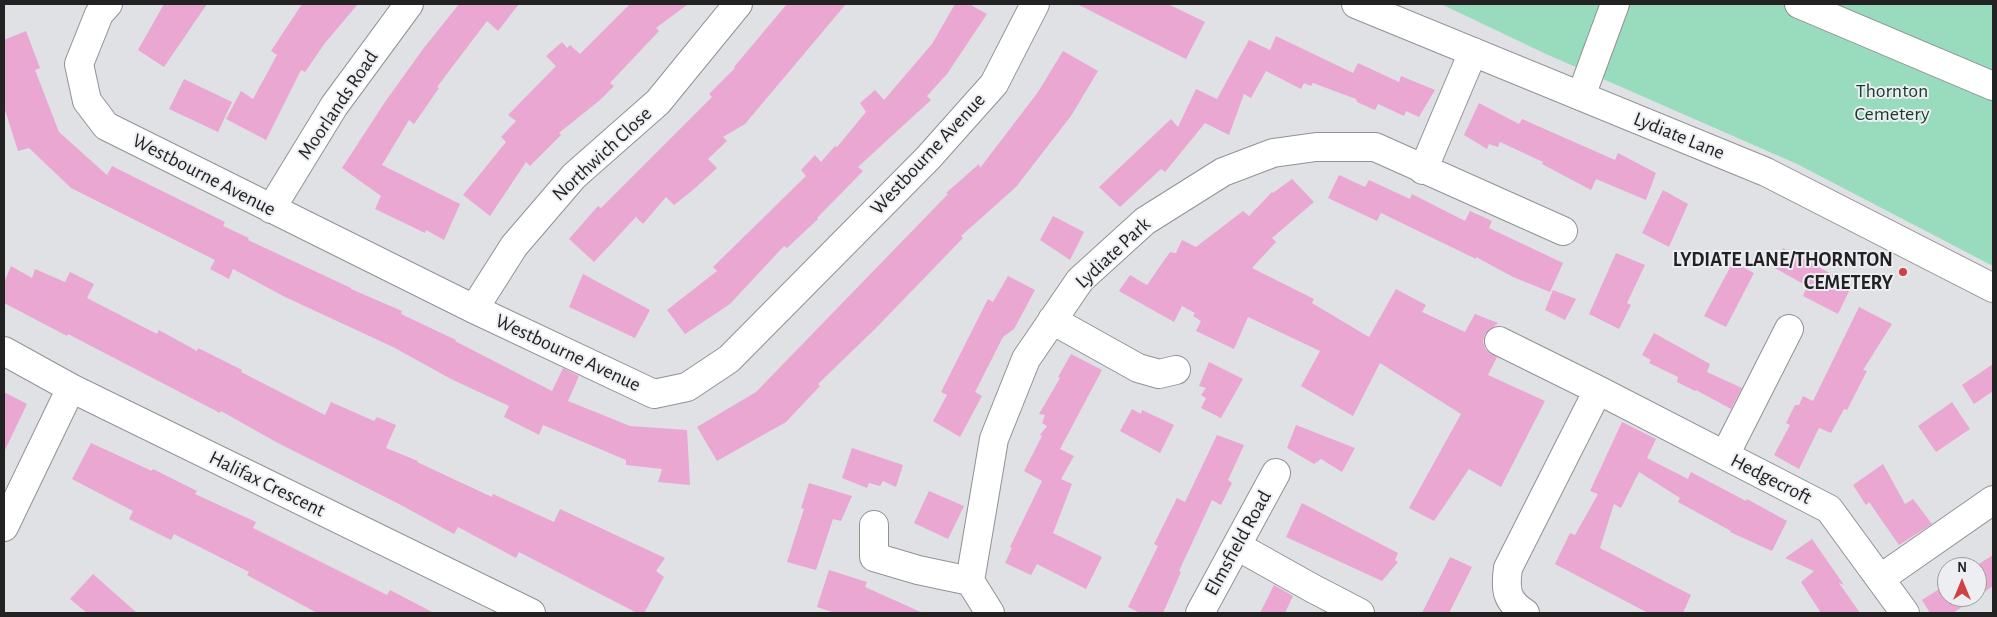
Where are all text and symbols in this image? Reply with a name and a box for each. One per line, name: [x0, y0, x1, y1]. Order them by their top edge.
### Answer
street label: Moorlands Road: [293, 46, 383, 164]
park label: Thornton Cemetery: [1855, 79, 1929, 126]
street label: Westbourne Avenue: [865, 88, 991, 220]
street label: Northwich Close: [547, 102, 657, 206]
street label: Lydiate Lane: [1630, 107, 1728, 165]
street label: Westbourne Avenue: [128, 129, 280, 221]
street label: Lydiate Park: [1071, 212, 1155, 294]
place label: LYDIATE LANE/THORNTON CEMETERY: [1673, 248, 1893, 295]
marker: LYDIATE LANE/THORNTON CEMETERY: [1897, 266, 1909, 278]
street label: Westbourne Avenue: [491, 309, 645, 397]
street label: Halifax Crescent: [205, 446, 329, 522]
street label: Hedgecroft: [1726, 448, 1816, 510]
street label: Elmsfield Road: [1199, 486, 1277, 600]
north arrow: [1937, 557, 1987, 607]
text: N: [1957, 561, 1967, 575]

